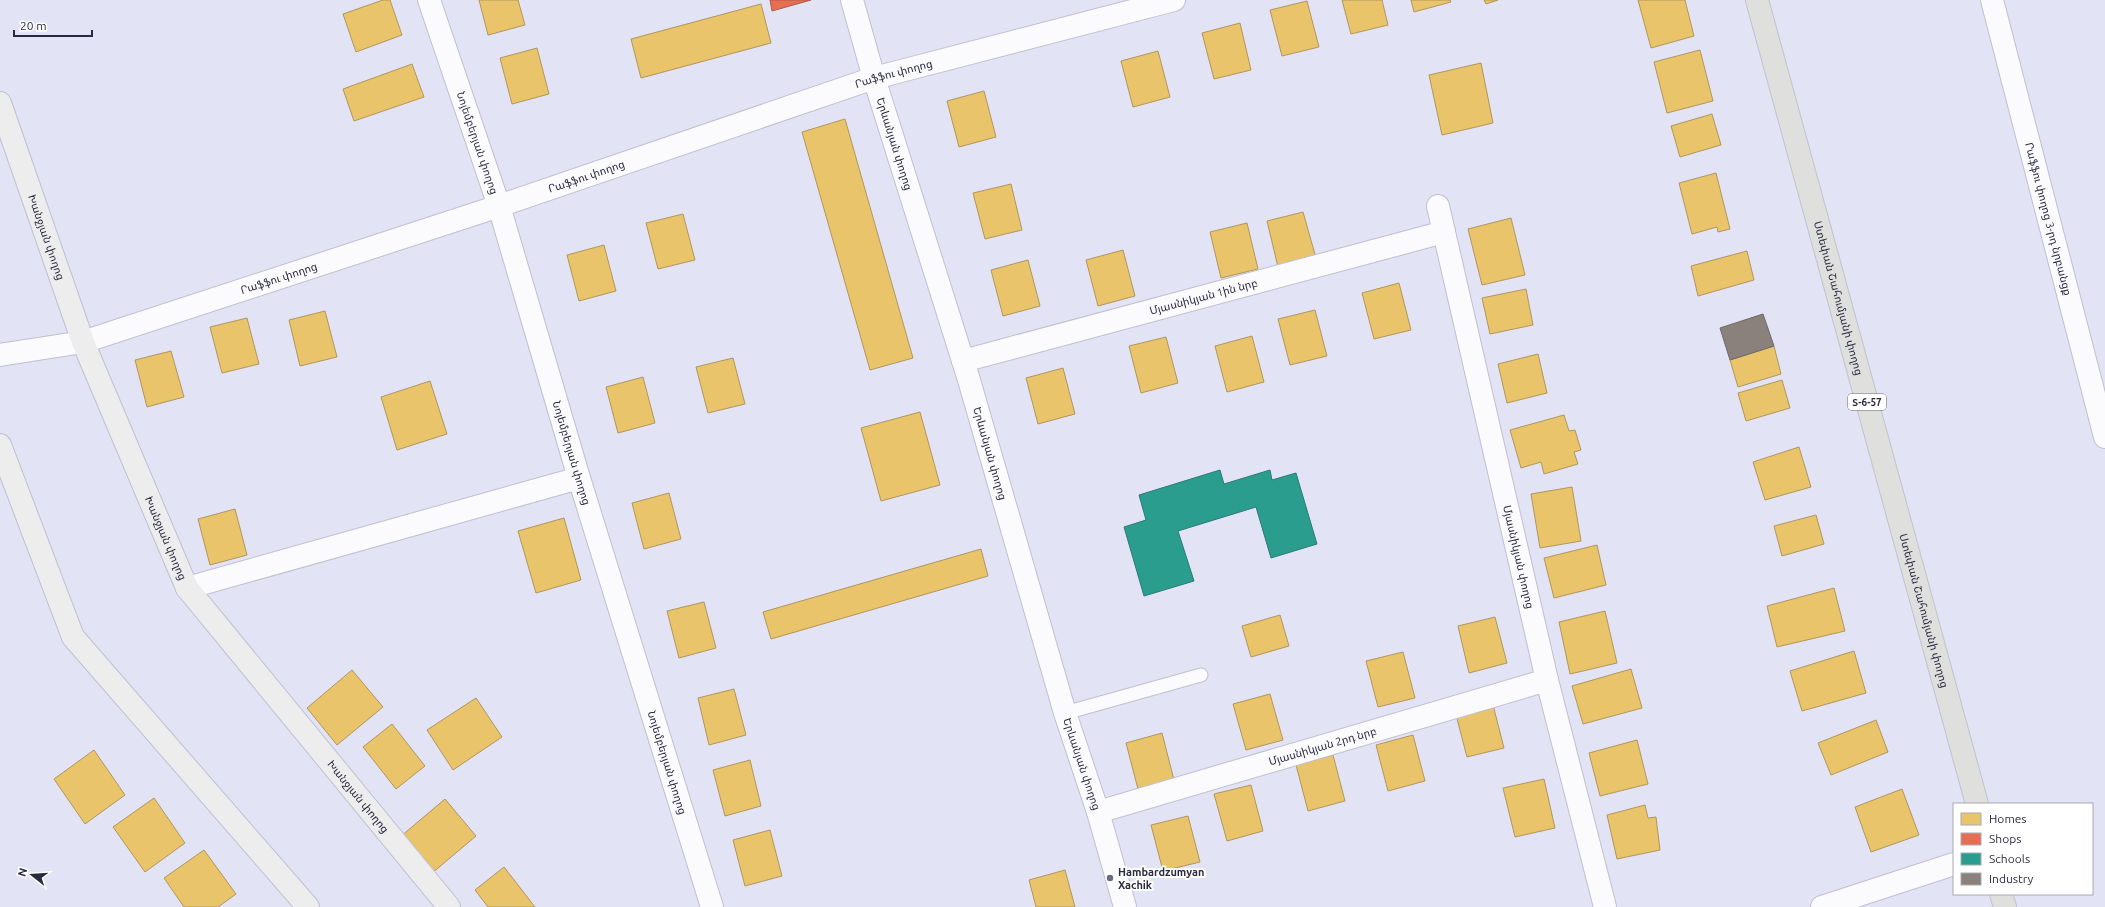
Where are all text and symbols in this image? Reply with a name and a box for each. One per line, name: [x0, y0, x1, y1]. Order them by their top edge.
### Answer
scale bar: [14, 12, 92, 38]
text: 20 m: [20, 19, 47, 32]
street label: Րաֆֆու փողոց: [853, 57, 934, 90]
street label: Նոյեմբերյան փողոց: [455, 90, 501, 196]
street label: Երևանյան փողոց: [875, 96, 915, 192]
street label: Րաֆֆու փողոց 3-րդ նրբանցք: [2023, 141, 2074, 297]
street label: Րաֆֆու փողոց: [547, 158, 626, 195]
street label: Խանջյան փողոց: [26, 193, 67, 282]
street label: Ստեփան Շահումյանի փողոց: [1812, 220, 1865, 377]
street label: Րաֆֆու փողոց: [239, 260, 319, 296]
street label: Մյասնիկյան 1ին նրբ: [1148, 276, 1259, 317]
road number: Տ-6-57: [1848, 394, 1886, 410]
street label: Նոյեմբերյան փողոց: [551, 400, 593, 507]
street label: Երևանյան փողոց: [971, 405, 1009, 502]
street label: Խանջյան փողոց: [143, 494, 189, 582]
street label: Մյասնիկյան փողոց: [1501, 504, 1536, 610]
street label: Ստեփան Շահումյանի փողոց: [1897, 532, 1951, 689]
street label: Նոյեմբերյան փողոց: [646, 709, 689, 816]
street label: Երևանյան փողոց: [1061, 716, 1103, 812]
street label: Մյասնիկյան 2րդ նրբ: [1267, 724, 1378, 768]
street label: Խանջյան փողոց: [325, 758, 391, 836]
legend: [1953, 803, 2093, 895]
text: Homes: [1989, 812, 2027, 825]
text: Shops: [1989, 832, 2021, 845]
text: Schools: [1989, 852, 2030, 865]
north arrow: [12, 855, 52, 895]
text: N: [15, 866, 29, 878]
place label: Hambardzumyan Xachik: [1118, 866, 1205, 891]
text: Industry: [1989, 872, 2034, 885]
marker: Hambardzumyan Xachik: [1105, 873, 1115, 883]

